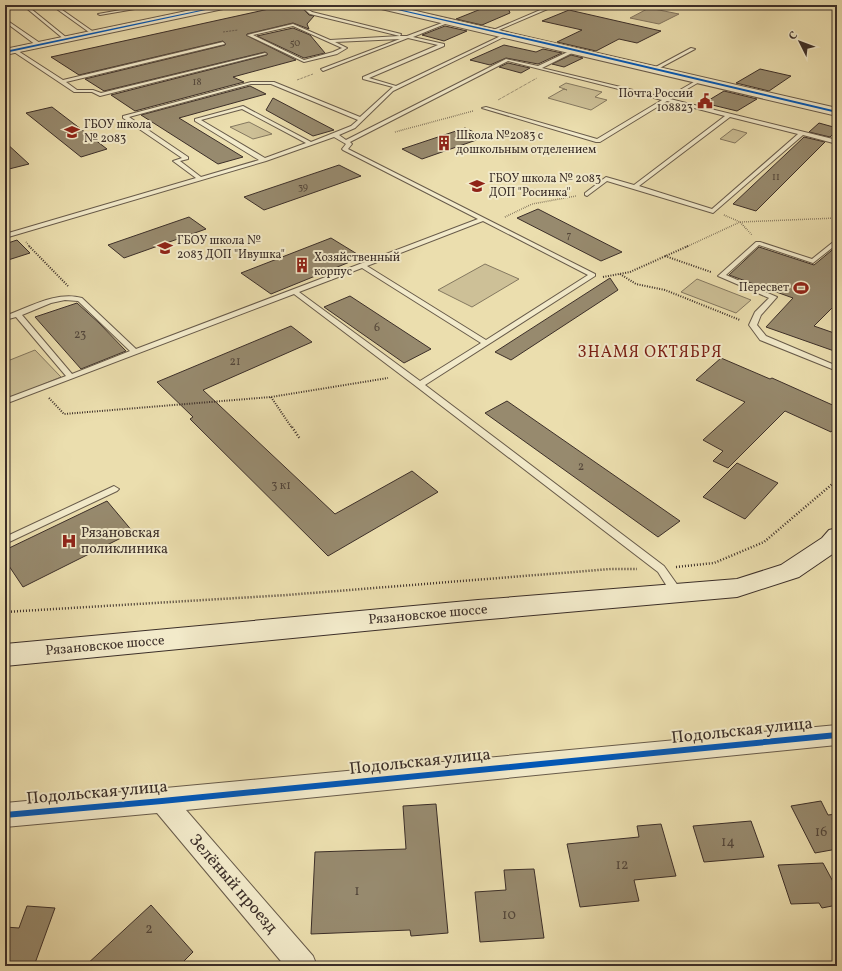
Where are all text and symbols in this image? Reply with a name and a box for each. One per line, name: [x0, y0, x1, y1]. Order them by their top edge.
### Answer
north arrow: [780, 22, 820, 62]
text: С: [786, 29, 802, 44]
house number: 50: [290, 36, 300, 50]
house number: 18: [193, 75, 201, 89]
place label: Почта России 108823: [618, 86, 693, 116]
public building icon: Почта России 108823: [696, 92, 714, 110]
place label: ГБОУ школа № 2083: [84, 117, 152, 147]
school or university icon: ГБОУ школа № 2083: [63, 123, 81, 141]
place label: Школа №2083 с дошкольным отделением: [456, 128, 596, 158]
building icon: Школа №2083 с дошкольным отделением: [435, 134, 453, 152]
house number: 11: [772, 170, 780, 184]
place label: ГБОУ школа № 2083 ДОП "Росинка": [489, 171, 601, 201]
school or university icon: ГБОУ школа № 2083 ДОП "Росинка": [468, 177, 486, 195]
house number: 39: [298, 180, 308, 194]
house number: 7: [567, 228, 572, 242]
place label: ГБОУ школа № 2083 ДОП "Ивушка": [177, 233, 285, 263]
school or university icon: ГБОУ школа № 2083 ДОП "Ивушка": [156, 239, 174, 257]
place label: Хозяйственный корпус: [314, 250, 400, 280]
building icon: Хозяйственный корпус: [293, 256, 311, 274]
sports icon: Пересвет: [792, 279, 810, 297]
place label: Пересвет: [739, 280, 789, 296]
house number: 6: [374, 320, 380, 336]
house number: 23: [74, 327, 86, 343]
district label: ЗНАМЯ ОКТЯБРЯ: [578, 342, 722, 364]
house number: 21: [229, 354, 241, 370]
house number: 2: [578, 459, 584, 475]
house number: 3 к1: [271, 478, 291, 494]
place label: Рязановская поликлиника: [81, 524, 168, 559]
hospital icon: Рязановская поликлиника: [60, 532, 78, 550]
street label: Рязановское шоссе: [368, 600, 489, 630]
street label: Рязановское шоссе: [45, 631, 166, 661]
street label: Подольская улица: [670, 712, 814, 750]
street label: Подольская улица: [348, 743, 492, 781]
street label: Подольская улица: [25, 775, 169, 811]
house number: 16: [815, 823, 827, 842]
street label: Зелёный проезд: [183, 829, 283, 939]
house number: 14: [721, 833, 735, 852]
house number: 12: [616, 856, 628, 875]
house number: 1: [354, 882, 360, 901]
house number: 10: [502, 906, 516, 925]
house number: 2: [145, 920, 153, 939]

